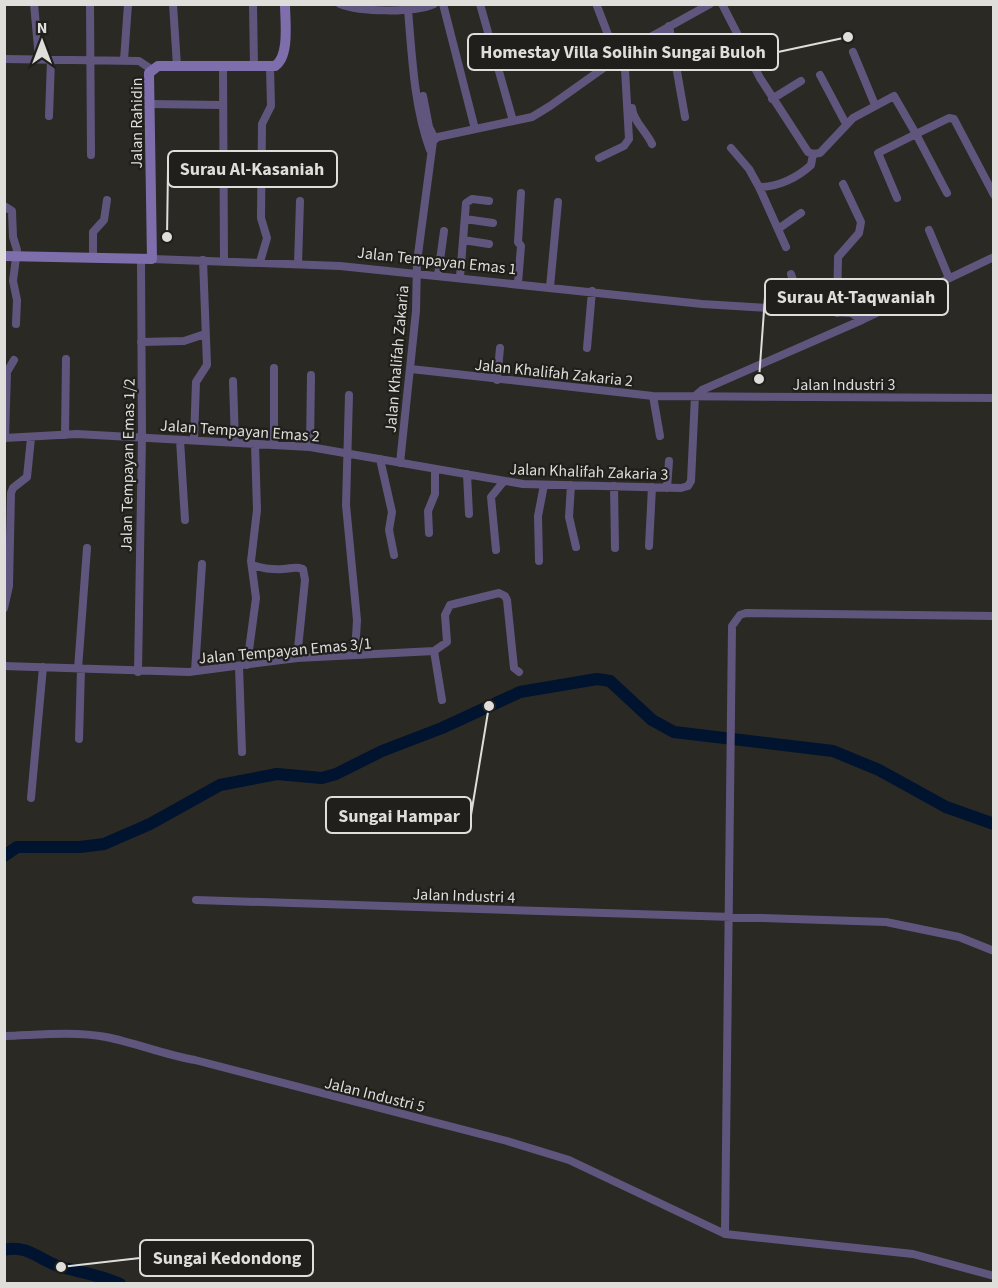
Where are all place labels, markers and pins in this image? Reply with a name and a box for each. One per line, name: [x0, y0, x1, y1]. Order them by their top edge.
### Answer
callout: Homestay Villa Solihin Sungai Buloh: [468, 34, 778, 70]
callout: Surau Al-Kasaniah: [168, 151, 337, 187]
callout: Surau At-Taqwaniah: [765, 279, 948, 315]
callout: Sungai Hampar: [326, 797, 471, 833]
callout: Sungai Kedondong: [140, 1240, 313, 1276]

